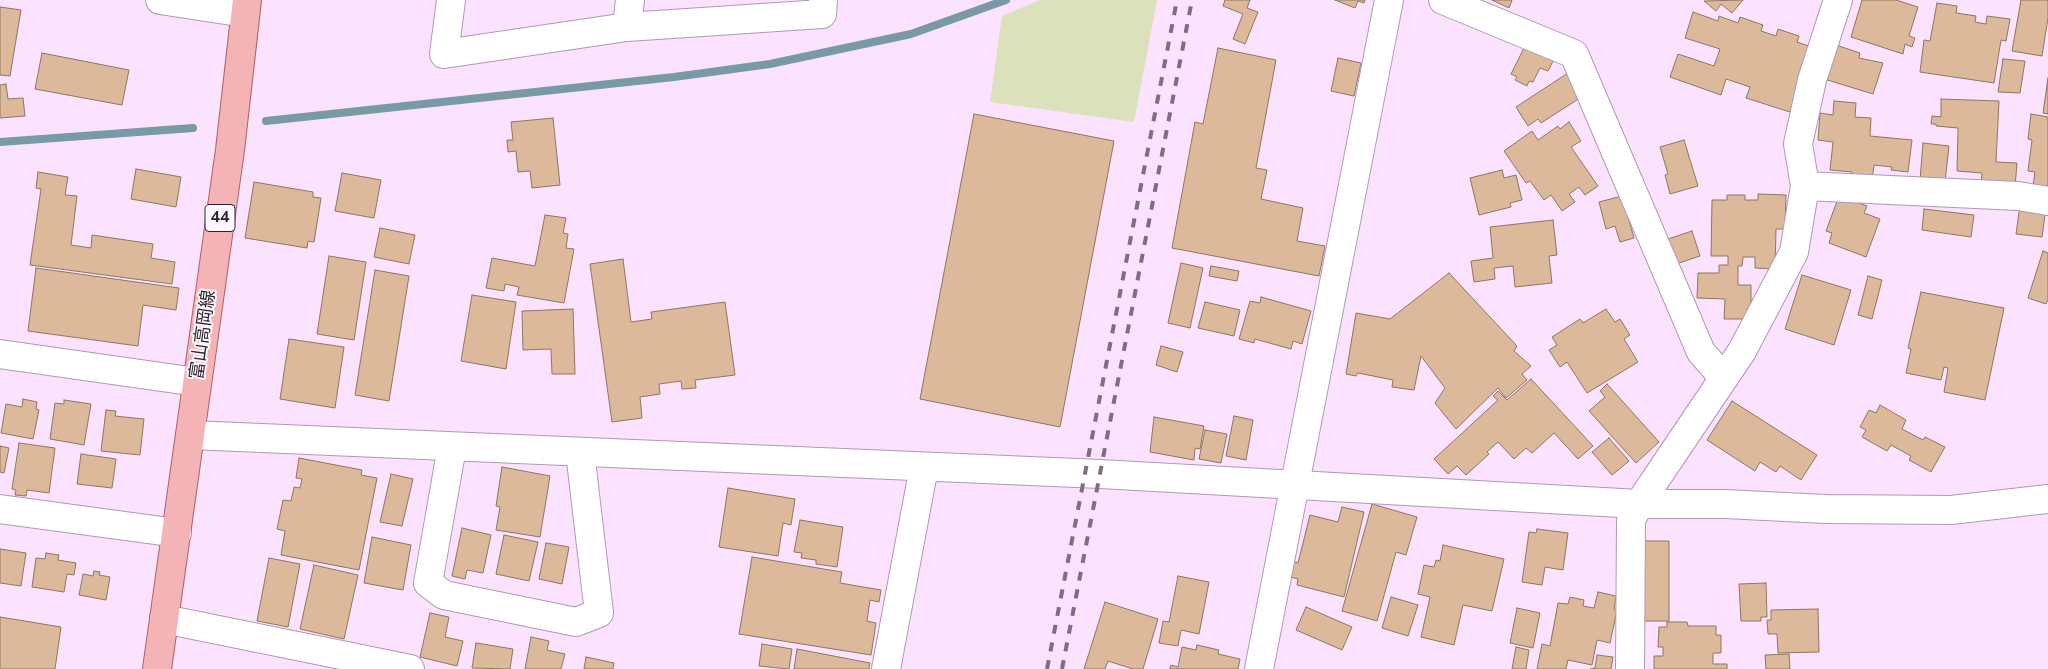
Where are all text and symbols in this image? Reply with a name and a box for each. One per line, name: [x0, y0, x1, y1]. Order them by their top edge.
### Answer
road number: 44: [205, 204, 235, 232]
street label: 富山高岡線: [187, 289, 221, 381]

